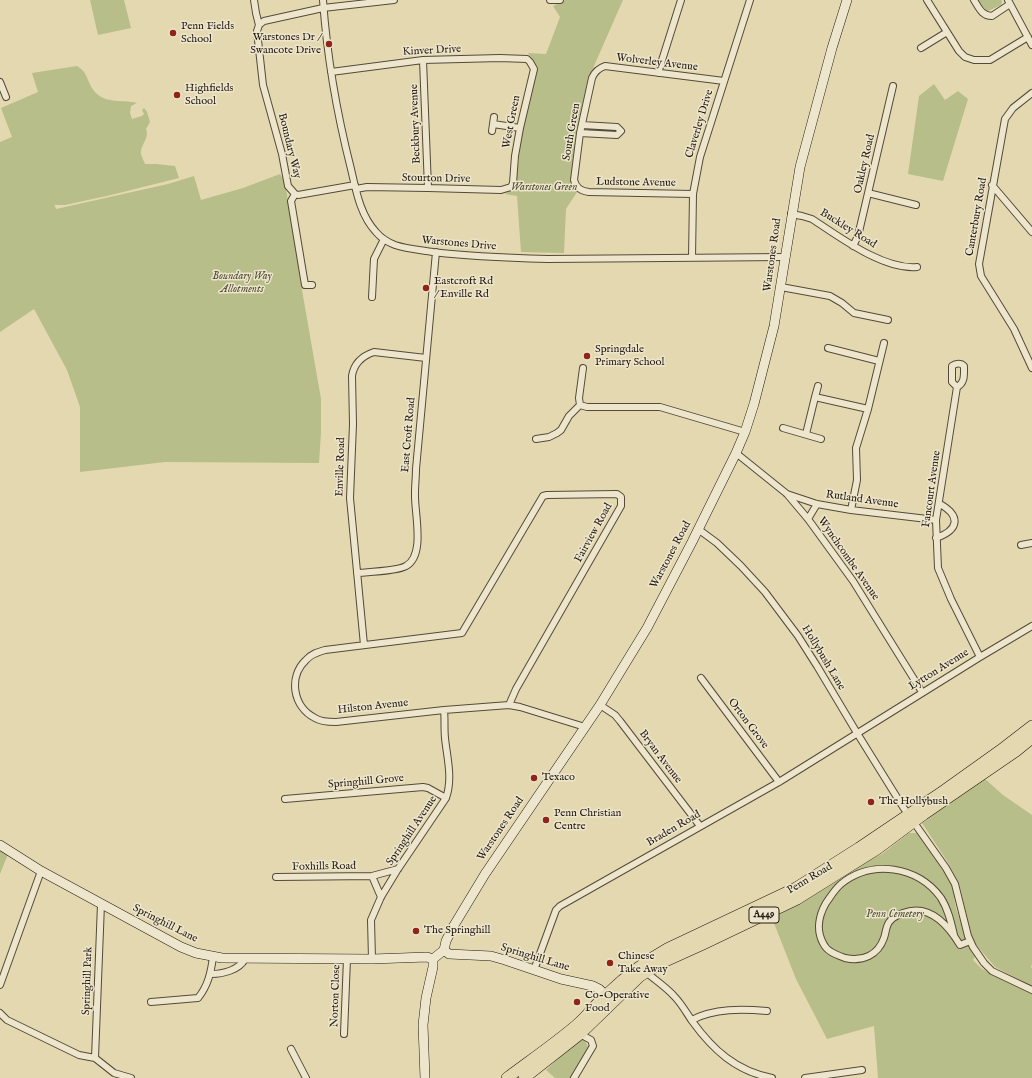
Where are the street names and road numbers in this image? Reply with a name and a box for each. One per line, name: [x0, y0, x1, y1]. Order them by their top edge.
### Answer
street label: Kinver Drive: [402, 43, 462, 59]
street label: Wolverley Avenue: [615, 51, 699, 75]
street label: Beckbury Avenue: [408, 84, 424, 164]
street label: Claverley Drive: [683, 88, 717, 160]
street label: West Green: [500, 94, 524, 150]
street label: South Green: [560, 102, 584, 162]
street label: Boundary Way: [274, 112, 304, 180]
street label: Oakley Road: [852, 133, 878, 195]
street label: Stourton Drive: [402, 172, 470, 186]
street label: Ludstone Avenue: [596, 176, 676, 190]
street label: Canterbury Road: [964, 177, 990, 257]
street label: Buckley Road: [817, 206, 879, 252]
street label: Warstones Road: [761, 217, 785, 293]
street label: Warstones Drive: [421, 234, 497, 254]
street label: East Croft Road: [399, 397, 419, 473]
street label: Enville Road: [333, 437, 349, 497]
street label: Fancourt Avenue: [920, 450, 944, 528]
street label: Rutland Avenue: [825, 488, 899, 512]
street label: Fairview Road: [572, 501, 616, 565]
street label: Wynchcombe Avenue: [814, 515, 882, 603]
street label: Warstones Road: [648, 519, 694, 591]
street label: Hollybush Lane: [798, 623, 848, 693]
street label: Lytton Avenue: [907, 646, 971, 694]
street label: Orton Grove: [725, 696, 771, 752]
street label: Hilston Avenue: [337, 697, 409, 717]
street label: Bryan Avenue: [636, 728, 684, 786]
street label: Springhill Grove: [328, 772, 404, 792]
street label: Springhill Avenue: [384, 794, 440, 868]
street label: Warstones Road: [475, 795, 527, 863]
street label: Braden Road: [645, 808, 703, 850]
street label: Foxhills Road: [292, 860, 356, 874]
street label: Penn Road: [785, 860, 835, 898]
street label: Springhill Lane: [130, 902, 200, 946]
road number: A449: [749, 907, 779, 923]
street label: Springhill Lane: [499, 941, 571, 975]
street label: Springhill Park: [80, 947, 96, 1015]
street label: Norton Close: [328, 964, 344, 1028]

